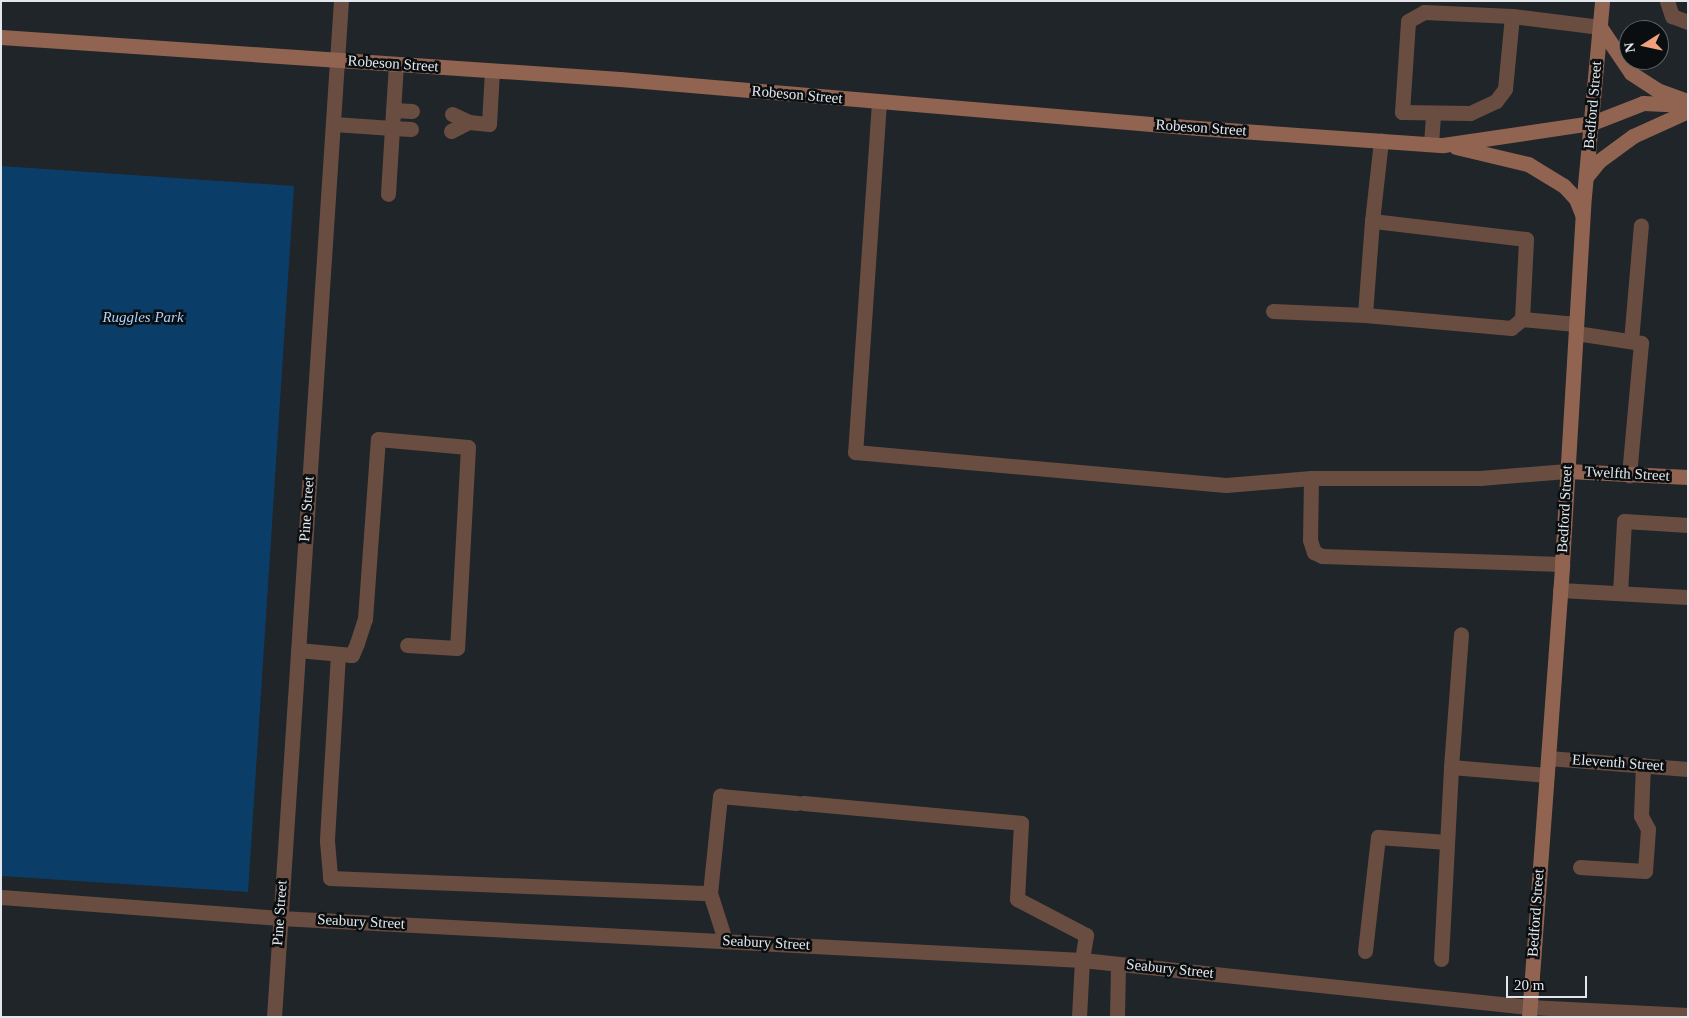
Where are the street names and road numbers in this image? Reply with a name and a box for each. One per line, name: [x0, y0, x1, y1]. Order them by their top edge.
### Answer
street label: Robeson Street: [347, 52, 439, 76]
street label: Bedford Street: [1580, 60, 1606, 150]
street label: Robeson Street: [751, 82, 843, 108]
street label: Robeson Street: [1155, 116, 1247, 140]
street label: Twelfth Street: [1584, 463, 1670, 485]
street label: Bedford Street: [1554, 465, 1576, 553]
street label: Pine Street: [296, 476, 318, 542]
street label: Eleventh Street: [1571, 751, 1665, 775]
street label: Bedford Street: [1524, 869, 1548, 957]
street label: Pine Street: [269, 880, 291, 946]
street label: Seabury Street: [317, 911, 405, 933]
street label: Seabury Street: [722, 932, 810, 954]
street label: Seabury Street: [1125, 955, 1215, 983]

